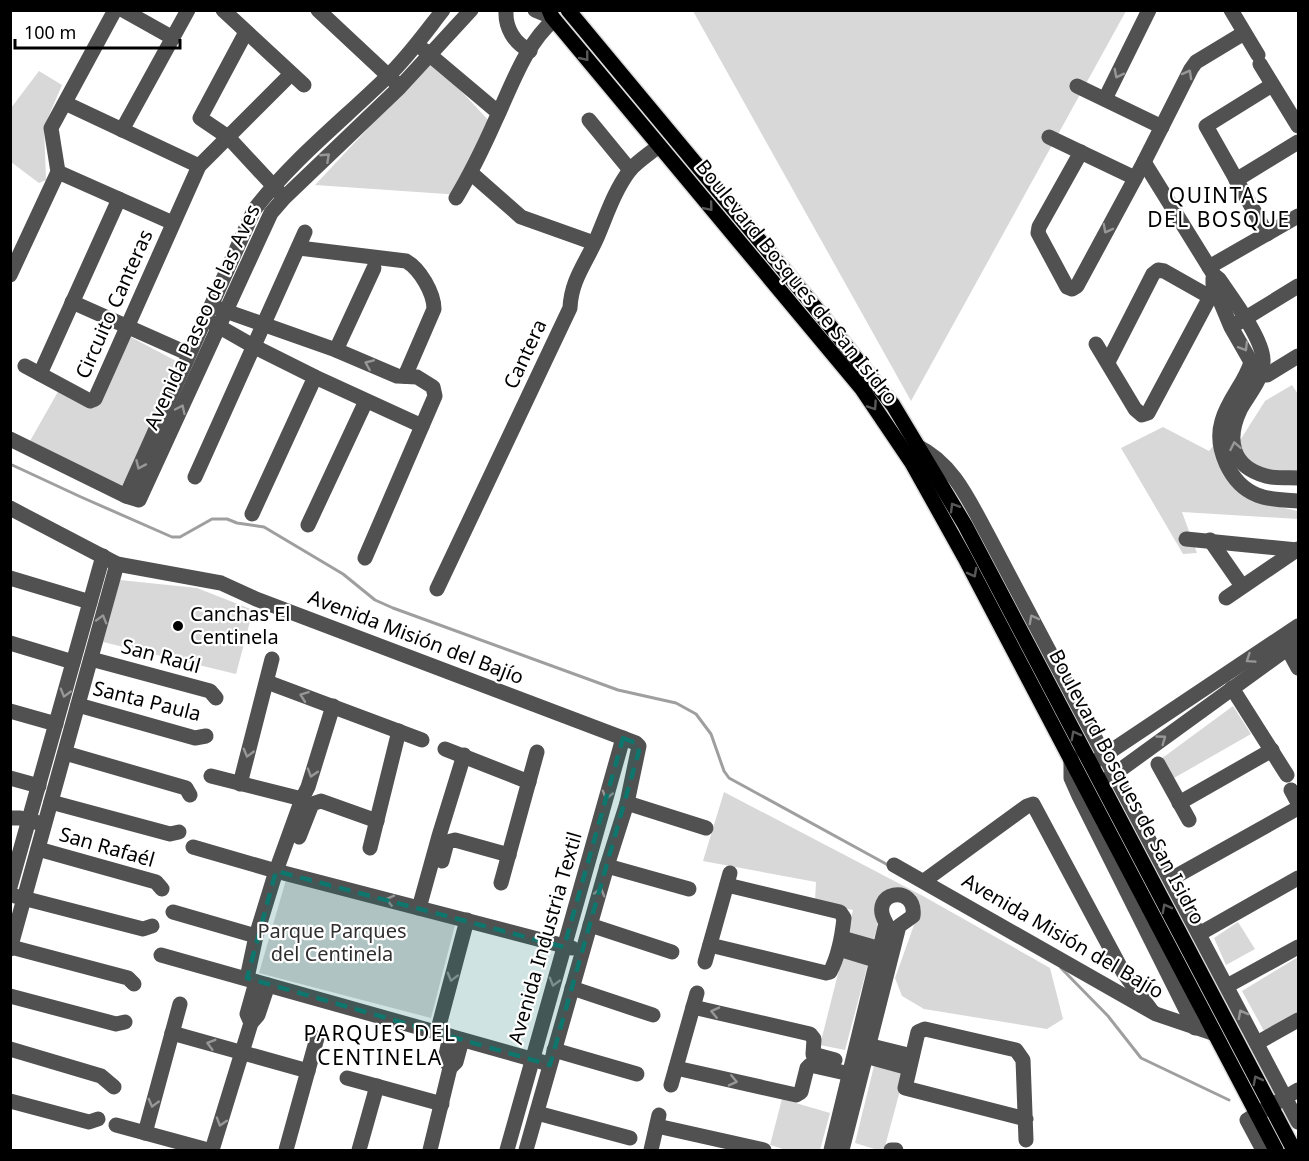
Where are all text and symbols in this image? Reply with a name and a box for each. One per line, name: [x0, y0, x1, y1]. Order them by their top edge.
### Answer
scale bar: [15, 12, 180, 50]
text: 100 m: [24, 20, 76, 44]
one-way arrow: [577, 50, 588, 61]
one-way arrow: [1113, 67, 1125, 78]
one-way arrow: [1181, 70, 1192, 81]
one-way arrow: [319, 154, 330, 165]
street label: Boulevard Bosques de San Isidro: [690, 154, 905, 410]
district label: QUINTAS DEL BOSQUE: [1147, 181, 1291, 233]
street label: Avenida Paseo de las Aves: [137, 200, 266, 434]
one-way arrow: [702, 200, 713, 211]
one-way arrow: [1103, 223, 1114, 234]
street label: Circuito Canteras: [69, 225, 159, 383]
street label: Cantera: [497, 315, 552, 393]
one-way arrow: [1236, 341, 1248, 351]
one-way arrow: [364, 360, 375, 372]
one-way arrow: [866, 399, 877, 410]
one-way arrow: [174, 405, 186, 416]
one-way arrow: [1229, 441, 1242, 451]
one-way arrow: [135, 459, 147, 470]
one-way arrow: [950, 503, 962, 513]
one-way arrow: [966, 567, 977, 577]
street label: Avenida Misión del Bajío: [305, 583, 528, 690]
place label: Canchas El Centinela: [190, 600, 290, 650]
one-way arrow: [95, 615, 107, 625]
one-way arrow: [1029, 615, 1040, 625]
marker: Canchas El Centinela: [171, 619, 185, 633]
street label: San Raúl: [119, 632, 204, 679]
street label: Boulevard Bosques de San Isidro: [1043, 644, 1212, 929]
one-way arrow: [1246, 652, 1257, 663]
street label: Santa Paula: [90, 674, 204, 727]
one-way arrow: [59, 688, 72, 698]
one-way arrow: [300, 691, 311, 703]
one-way arrow: [1071, 731, 1082, 742]
one-way arrow: [1156, 735, 1167, 746]
one-way arrow: [243, 747, 255, 758]
one-way arrow: [307, 767, 319, 778]
one-way arrow: [602, 789, 615, 799]
street label: San Rafaél: [56, 820, 158, 873]
street label: Avenida Industria Textil: [501, 829, 588, 1047]
street label: Avenida Misión del Bajío: [957, 867, 1169, 1004]
one-way arrow: [593, 887, 605, 898]
one-way arrow: [385, 895, 396, 907]
one-way arrow: [1162, 903, 1173, 914]
park label: Parque Parques del Centinela: [257, 917, 407, 967]
one-way arrow: [446, 971, 459, 981]
one-way arrow: [549, 976, 561, 987]
one-way arrow: [711, 1006, 721, 1019]
one-way arrow: [1238, 1010, 1249, 1020]
district label: PARQUES DEL CENTINELA: [303, 1019, 457, 1071]
one-way arrow: [206, 1039, 217, 1051]
one-way arrow: [728, 1074, 738, 1087]
one-way arrow: [1253, 1076, 1264, 1086]
one-way arrow: [147, 1098, 160, 1108]
one-way arrow: [216, 1116, 228, 1127]

